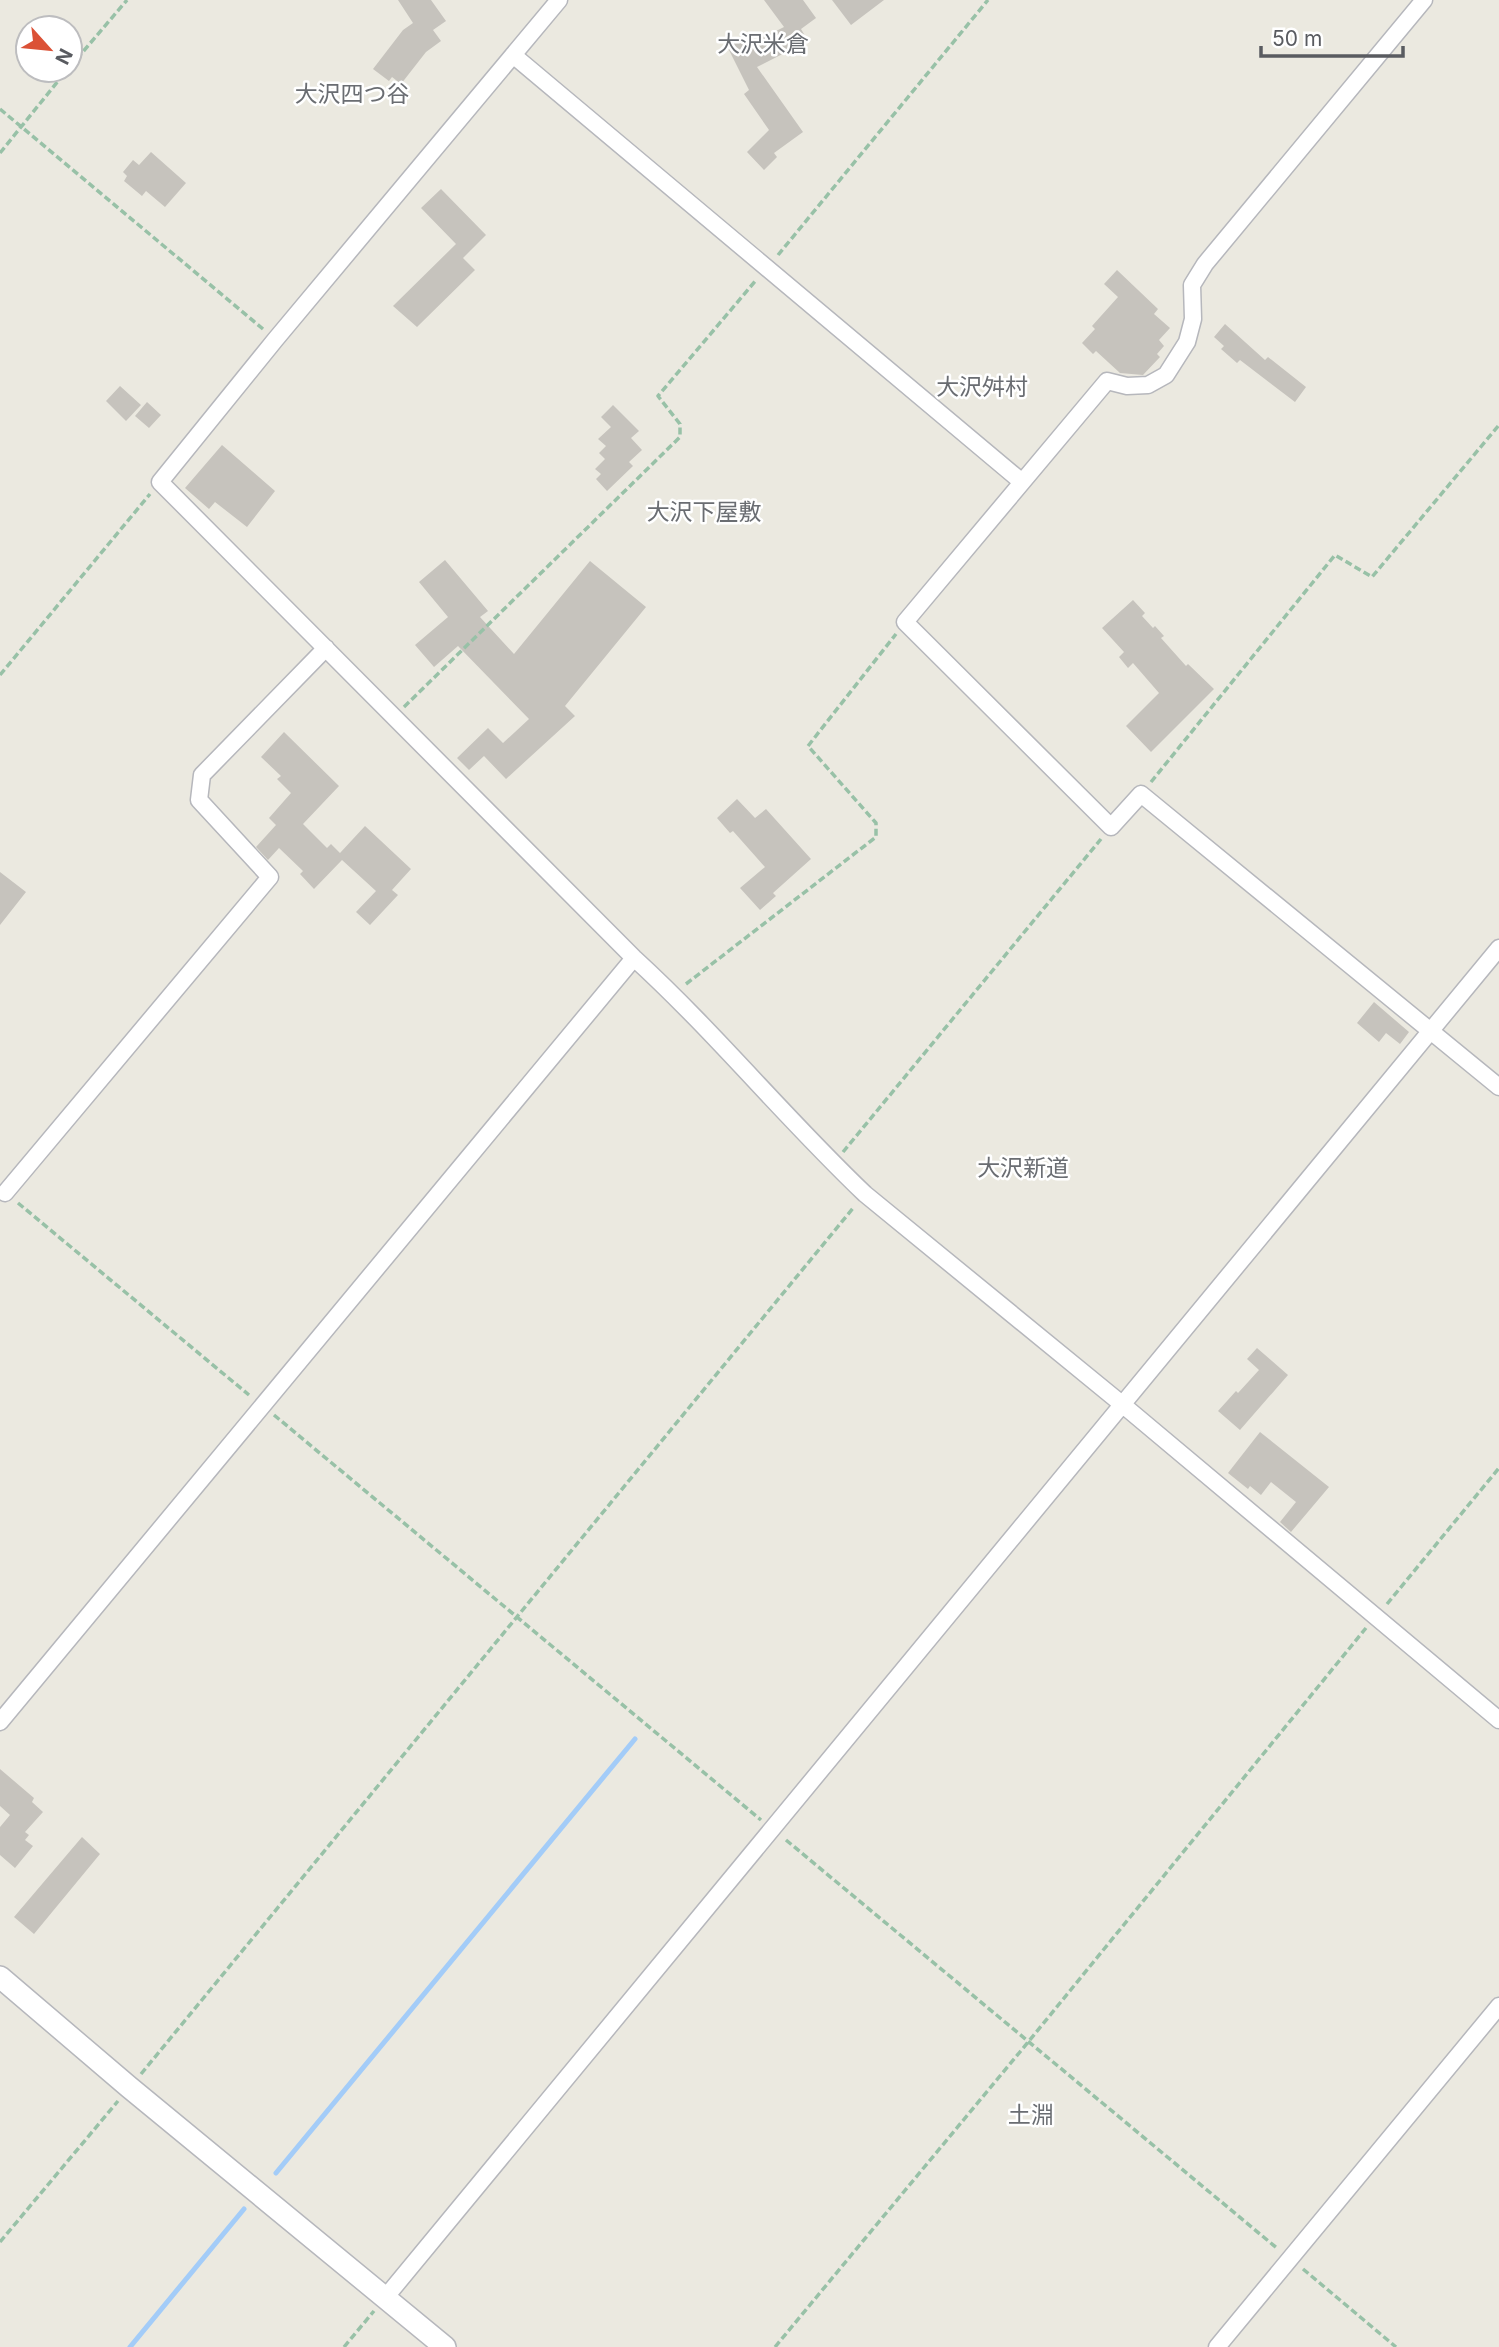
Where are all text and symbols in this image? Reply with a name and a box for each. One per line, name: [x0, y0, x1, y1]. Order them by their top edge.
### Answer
north arrow: [14, 14, 84, 84]
scale bar: [1261, 14, 1403, 58]
text: 50 m: [1272, 26, 1322, 51]
district label: 大沢米倉: [717, 30, 809, 58]
text: N: [50, 45, 77, 68]
district label: 大沢四つ谷: [295, 80, 410, 108]
district label: 大沢舛村: [936, 373, 1028, 401]
district label: 大沢下屋敷: [647, 498, 762, 526]
district label: 大沢新道: [977, 1154, 1069, 1182]
district label: 土淵: [1008, 2101, 1054, 2129]

